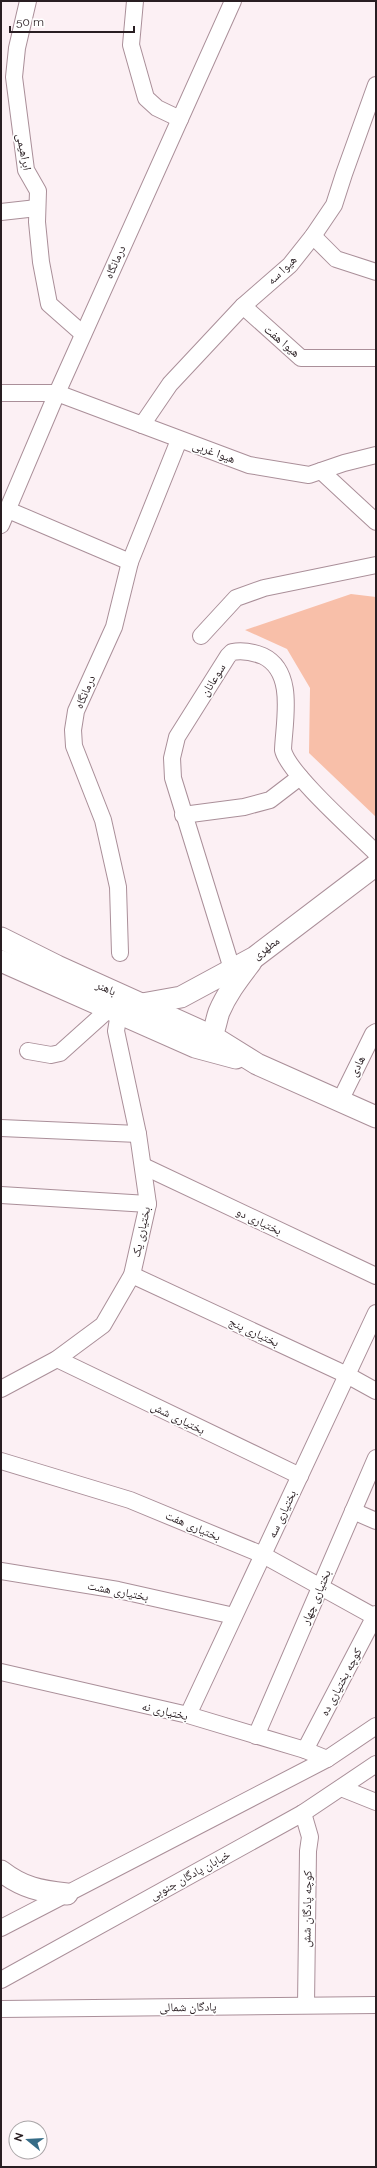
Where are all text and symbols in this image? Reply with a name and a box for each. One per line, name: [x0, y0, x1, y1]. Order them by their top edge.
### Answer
scale bar: [10, 8, 134, 34]
text: 50 m: [16, 15, 44, 29]
street label: ابراهیمی: [13, 132, 34, 172]
street label: درمانگاه: [102, 243, 128, 281]
street label: هیوا سه: [264, 253, 300, 287]
street label: هیوا هفت: [261, 322, 303, 360]
street label: هیوا غربی: [191, 438, 237, 467]
street label: سوعانان: [198, 661, 229, 699]
street label: درمانگاه: [72, 673, 98, 711]
street label: مطهری: [250, 934, 282, 962]
street label: باهنر: [93, 977, 118, 999]
street label: هادی: [346, 1053, 368, 1079]
street label: بختیاری دو: [234, 1204, 284, 1238]
street label: بختیاری یک: [129, 1205, 154, 1259]
street label: بختیاری پنج: [227, 1314, 281, 1350]
street label: بختیاری شش: [149, 1399, 207, 1437]
street label: بختیاری سه: [265, 1488, 300, 1540]
street label: بختیاری هفت: [163, 1508, 223, 1544]
street label: بختیاری چهار: [298, 1568, 334, 1627]
street label: بختیاری هشت: [86, 1578, 150, 1604]
street label: کوچه بختیاری ده: [317, 1646, 365, 1718]
street label: بختیاری نه: [141, 1699, 189, 1723]
street label: خیابان پادگان جنوبی: [147, 1847, 233, 1903]
street label: کوچه پادگان شش: [299, 1870, 315, 1948]
street label: پادگان شمالی: [159, 1999, 217, 2015]
north arrow: [8, 2120, 48, 2160]
text: N: [11, 2131, 26, 2143]

